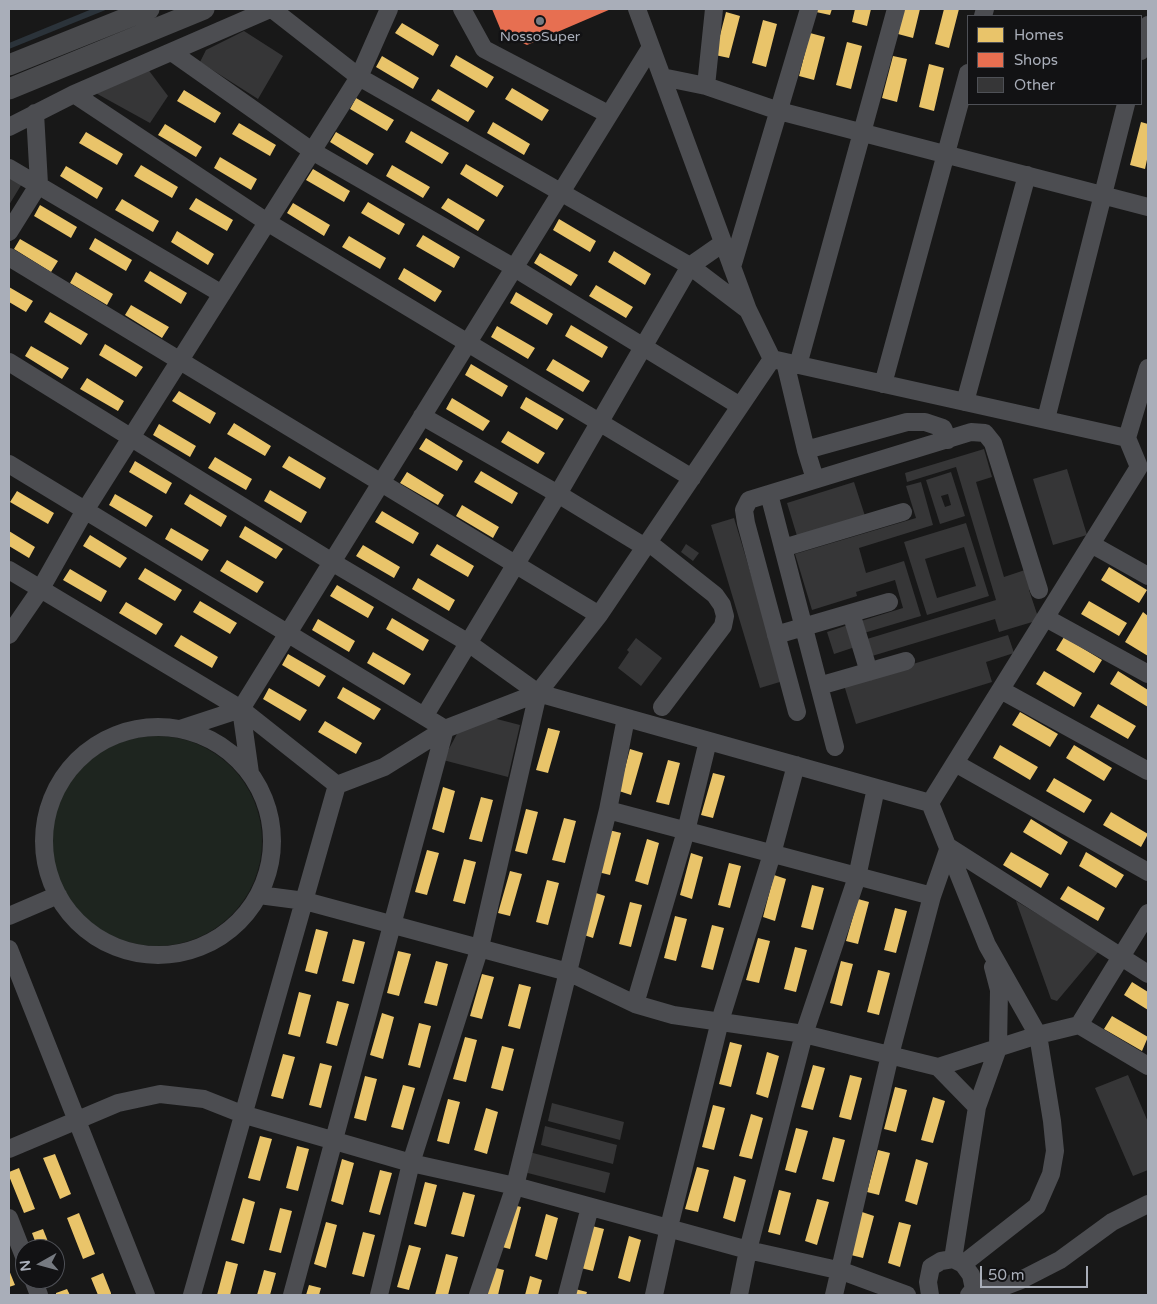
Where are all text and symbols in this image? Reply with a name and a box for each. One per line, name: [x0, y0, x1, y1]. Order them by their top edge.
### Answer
marker: NossoSuper: [534, 15, 546, 27]
legend: [967, 15, 1142, 105]
text: Homes: [1014, 26, 1064, 44]
place label: NossoSuper: [500, 29, 580, 45]
text: Shops: [1014, 51, 1058, 69]
text: Other: [1014, 76, 1055, 94]
north arrow: [15, 1239, 65, 1289]
scale bar: [982, 1256, 1090, 1288]
text: N: [16, 1259, 35, 1272]
text: 50 m: [988, 1266, 1025, 1284]

